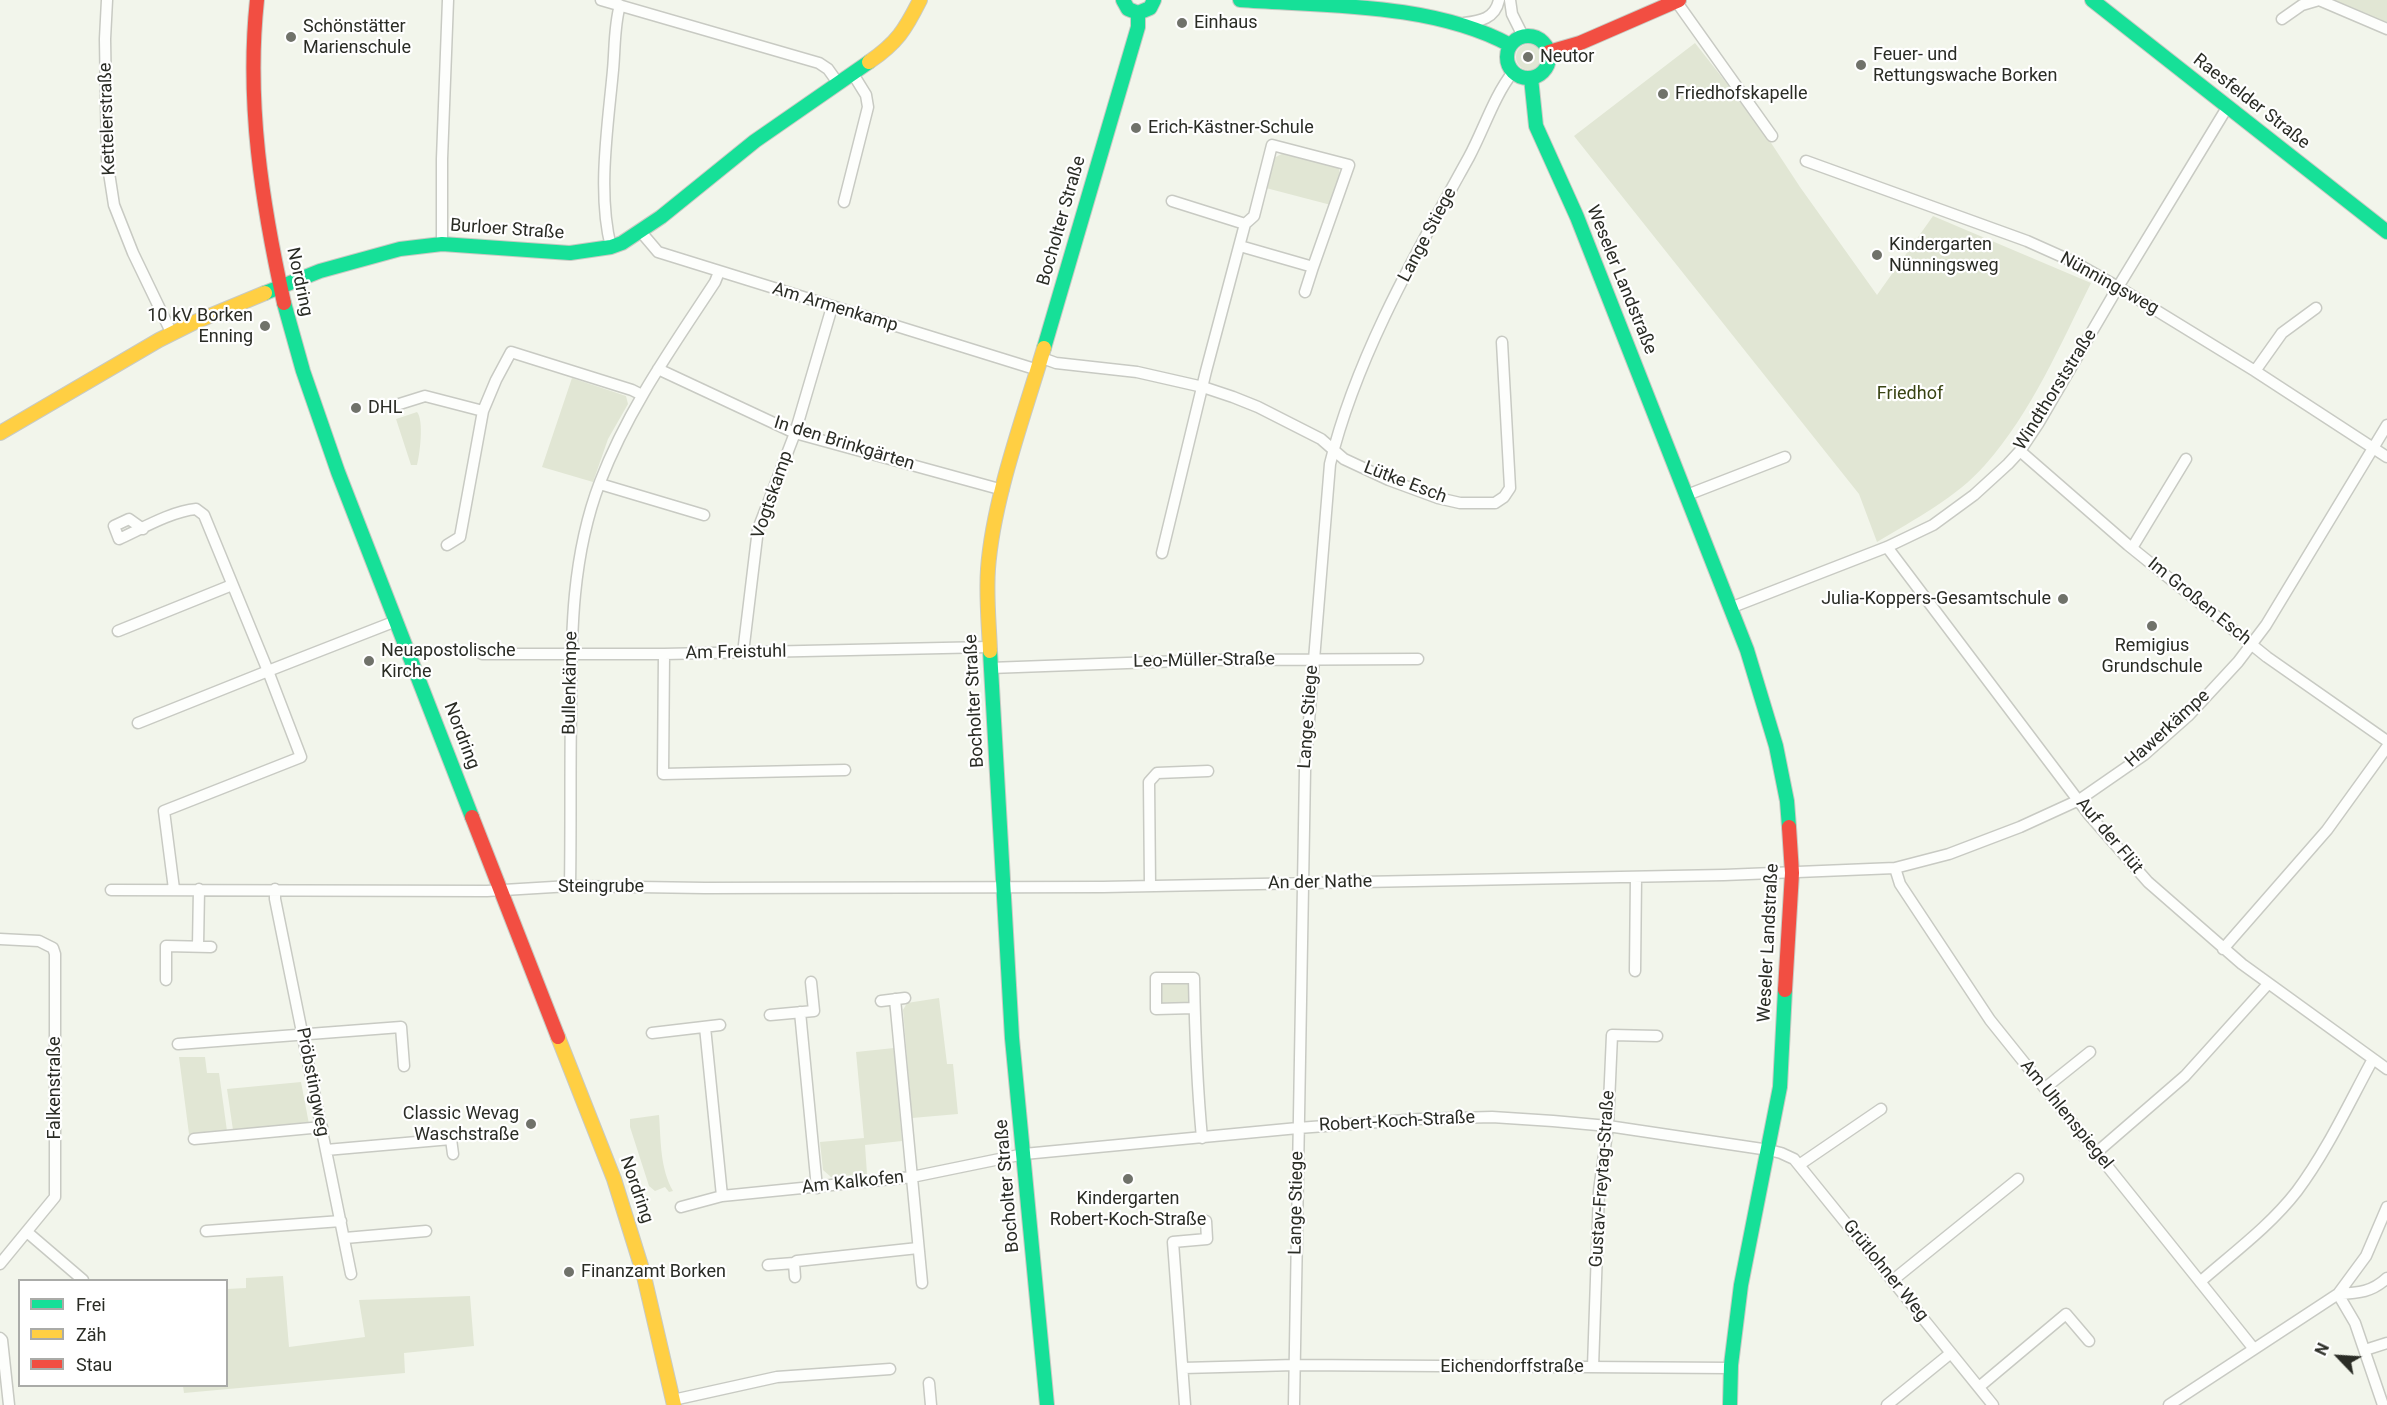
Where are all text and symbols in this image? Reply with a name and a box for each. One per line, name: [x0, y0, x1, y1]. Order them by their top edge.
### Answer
place label: Einhaus: [1194, 12, 1257, 34]
place label: Schönstätter Marienschule: [303, 16, 411, 58]
marker: Einhaus: [1175, 16, 1189, 30]
marker: Schönstätter Marienschule: [284, 30, 298, 44]
place label: Feuer- und Rettungswache Borken: [1873, 44, 2057, 86]
place label: Neutor: [1540, 46, 1594, 68]
marker: Neutor: [1521, 50, 1535, 64]
street label: Raesfelder Straße: [2188, 50, 2314, 154]
marker: Feuer- und Rettungswache Borken: [1854, 58, 1868, 72]
street label: Kettelerstraße: [95, 62, 121, 176]
place label: Friedhofskapelle: [1675, 83, 1807, 105]
marker: Friedhofskapelle: [1656, 87, 1670, 101]
place label: Erich-Kästner-Schule: [1148, 117, 1314, 139]
marker: Erich-Kästner-Schule: [1129, 121, 1143, 135]
street label: Bocholter Straße: [1033, 154, 1091, 288]
street label: Lange Stiege: [1394, 184, 1462, 286]
street label: Weseler Landstraße: [1581, 202, 1661, 358]
street label: Burloer Straße: [449, 215, 565, 245]
place label: Kindergarten Nünningsweg: [1889, 234, 1999, 276]
street label: Nordring: [281, 246, 317, 318]
marker: Kindergarten Nünningsweg: [1870, 248, 1884, 262]
street label: Nünningsweg: [2056, 248, 2162, 320]
street label: Am Armenkamp: [770, 279, 900, 337]
place label: 10 kV Borken Enning: [147, 305, 253, 348]
marker: 10 kV Borken Enning: [258, 319, 272, 333]
street label: Windthorststraße: [2010, 325, 2102, 455]
park label: Friedhof: [1877, 383, 1943, 405]
place label: DHL: [368, 397, 402, 419]
marker: DHL: [349, 401, 363, 415]
street label: In den Brinkgärten: [771, 412, 917, 476]
street label: Vogtskamp: [748, 448, 798, 542]
street label: Lütke Esch: [1361, 457, 1449, 509]
street label: Im Großen Esch: [2143, 554, 2255, 650]
place label: Julia-Koppers-Gesamtschule: [1821, 588, 2051, 610]
marker: Julia-Koppers-Gesamtschule: [2056, 592, 2070, 606]
marker: Remigius Grundschule: [2145, 619, 2159, 633]
street label: Bullenkämpe: [559, 631, 583, 735]
street label: Bocholter Straße: [961, 634, 989, 768]
place label: Remigius Grundschule: [2102, 635, 2202, 678]
place label: Neuapostolische Kirche: [381, 640, 516, 682]
street label: Am Freistuhl: [685, 641, 787, 665]
street label: Leo-Müller-Straße: [1133, 649, 1275, 673]
marker: Neuapostolische Kirche: [362, 654, 376, 668]
street label: Lange Stiege: [1295, 665, 1323, 769]
street label: Hawerkämpe: [2121, 685, 2215, 773]
street label: Nordring: [438, 700, 484, 772]
street label: Auf der Flüt: [2071, 794, 2147, 878]
street label: Weseler Landstraße: [1754, 863, 1784, 1023]
street label: An der Nathe: [1268, 871, 1372, 895]
street label: Steingrube: [558, 876, 644, 898]
street label: Pröbstingweg: [291, 1026, 333, 1138]
street label: Falkenstraße: [44, 1036, 66, 1140]
street label: Am Uhlenspiegel: [2015, 1056, 2117, 1174]
street label: Gustav-Freytag-Straße: [1586, 1090, 1620, 1268]
place label: Classic Wevag Waschstraße: [403, 1103, 519, 1146]
street label: Robert-Koch-Straße: [1318, 1107, 1476, 1137]
marker: Classic Wevag Waschstraße: [524, 1117, 538, 1131]
street label: Bocholter Straße: [991, 1118, 1025, 1254]
street label: Lange Stiege: [1285, 1151, 1309, 1255]
street label: Nordring: [614, 1154, 658, 1226]
street label: Am Kalkofen: [801, 1167, 905, 1199]
marker: Kindergarten Robert-Koch-Straße: [1121, 1172, 1135, 1186]
place label: Kindergarten Robert-Koch-Straße: [1050, 1188, 1206, 1230]
street label: Grütlohner Weg: [1838, 1216, 1932, 1326]
place label: Finanzamt Borken: [581, 1261, 726, 1283]
marker: Finanzamt Borken: [562, 1265, 576, 1279]
legend: [18, 1279, 228, 1387]
text: Frei: [76, 1294, 106, 1315]
text: Zäh: [76, 1324, 107, 1345]
north arrow: [2309, 1327, 2369, 1387]
text: N: [2311, 1340, 2333, 1358]
text: Stau: [76, 1354, 112, 1375]
street label: Eichendorffstraße: [1440, 1356, 1584, 1378]

